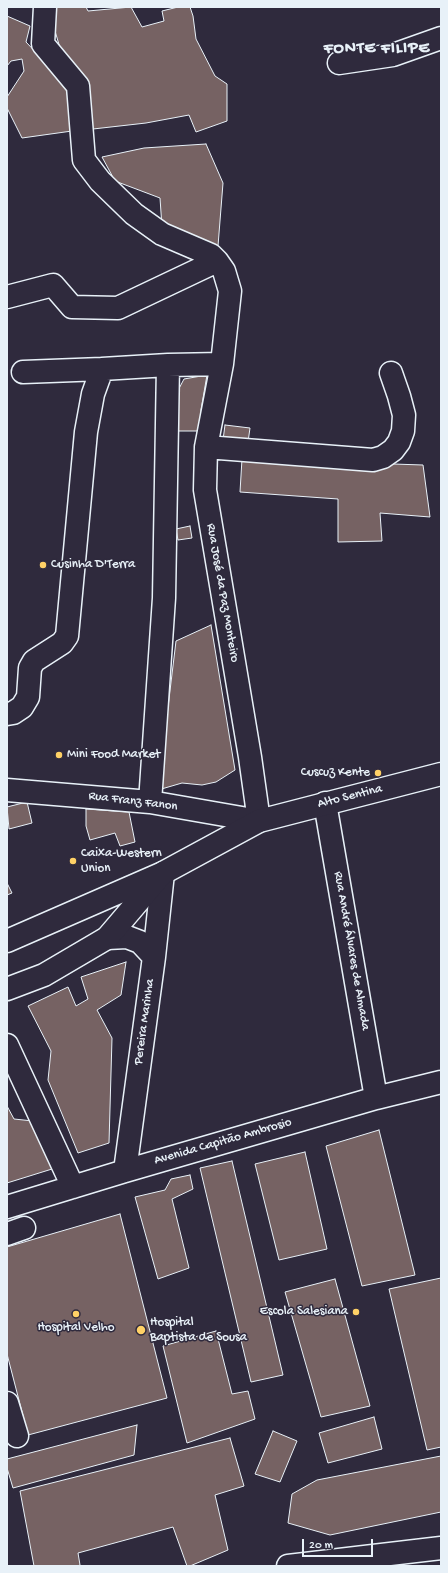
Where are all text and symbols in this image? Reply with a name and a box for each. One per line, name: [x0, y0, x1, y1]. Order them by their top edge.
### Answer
district label: FONTE FILIPE: [324, 39, 430, 59]
street label: Rua José da Paz Monteiro: [202, 522, 242, 664]
place label: Cusinha D'Terra: [51, 557, 135, 573]
marker: Cusinha D'Terra: [38, 560, 48, 570]
place label: Mini Food Market: [67, 747, 160, 763]
marker: Mini Food Market: [54, 750, 64, 760]
place label: Cuscuz Kente: [301, 765, 370, 781]
marker: Cuscuz Kente: [373, 768, 383, 778]
street label: Alto Sentina: [316, 781, 384, 813]
street label: Rua Franz Fanon: [88, 789, 178, 815]
place label: Caixa-Western Union: [81, 846, 162, 877]
marker: Caixa-Western Union: [68, 856, 78, 866]
street label: Rua André Álvares de Almada: [329, 870, 373, 1032]
street label: Pereira Marinha: [131, 978, 159, 1066]
street label: Avenida Capitão Ambrosio: [152, 1115, 294, 1169]
place label: Escola Salesiana: [260, 1304, 348, 1320]
marker: Escola Salesiana: [351, 1307, 361, 1317]
marker: Hospital Velho: [71, 1309, 81, 1319]
place label: Hospital Baptista de Sousa: [150, 1315, 247, 1346]
place label: Hospital Velho: [37, 1320, 115, 1336]
marker: Hospital Baptista de Sousa: [135, 1324, 147, 1336]
scale bar: [304, 1531, 375, 1557]
text: 20 m: [309, 1539, 333, 1553]

